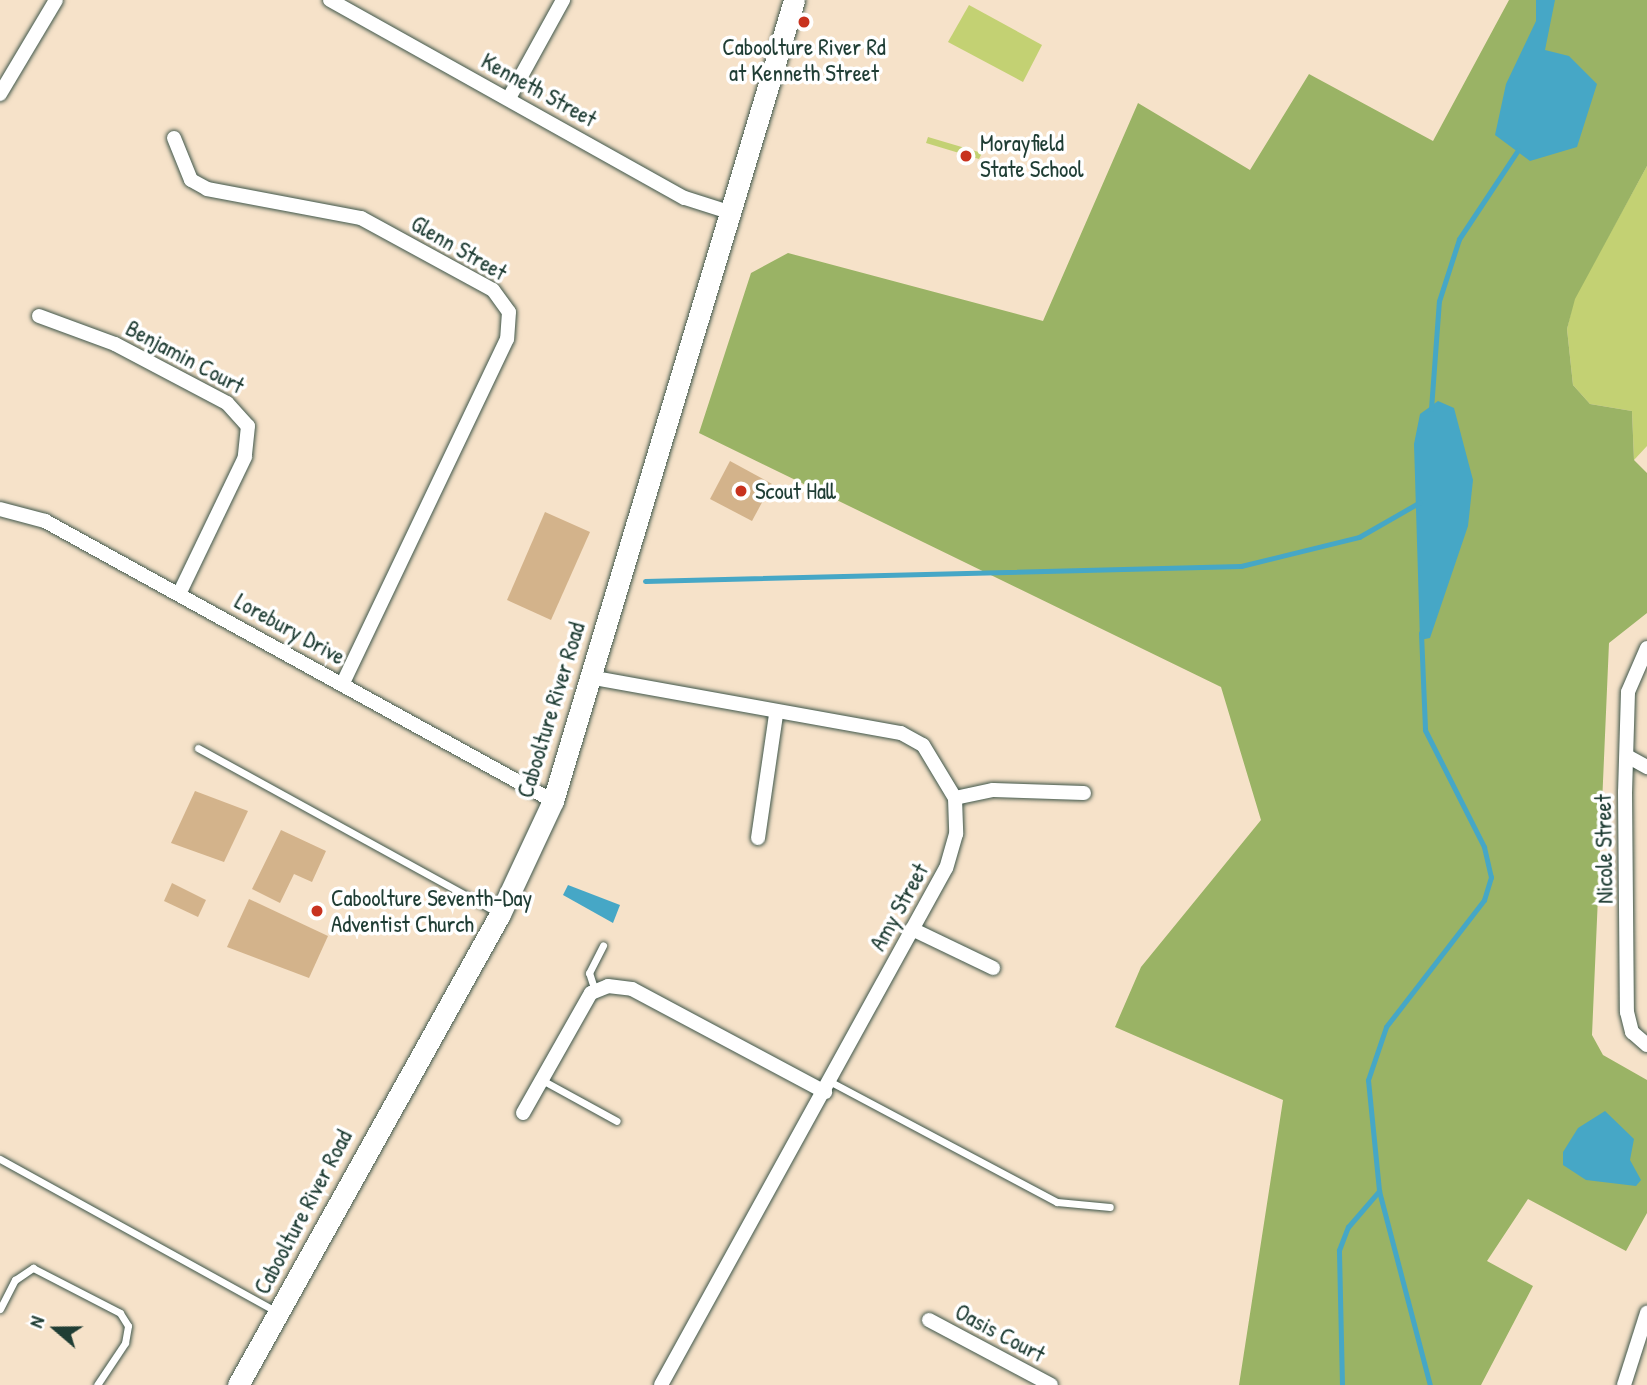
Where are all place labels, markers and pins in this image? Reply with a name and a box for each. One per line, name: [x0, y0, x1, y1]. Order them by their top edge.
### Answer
marker: Caboolture River Rd at Kenneth Street: [796, 14, 812, 30]
place label: Caboolture River Rd at Kenneth Street: [722, 33, 886, 87]
place label: Morayfield State School: [980, 129, 1084, 183]
marker: Morayfield State School: [958, 148, 974, 164]
place label: Scout Hall: [755, 477, 836, 505]
marker: Scout Hall: [733, 483, 749, 499]
place label: Caboolture Seventh-Day Adventist Church: [331, 884, 532, 938]
marker: Caboolture Seventh-Day Adventist Church: [309, 903, 325, 919]

